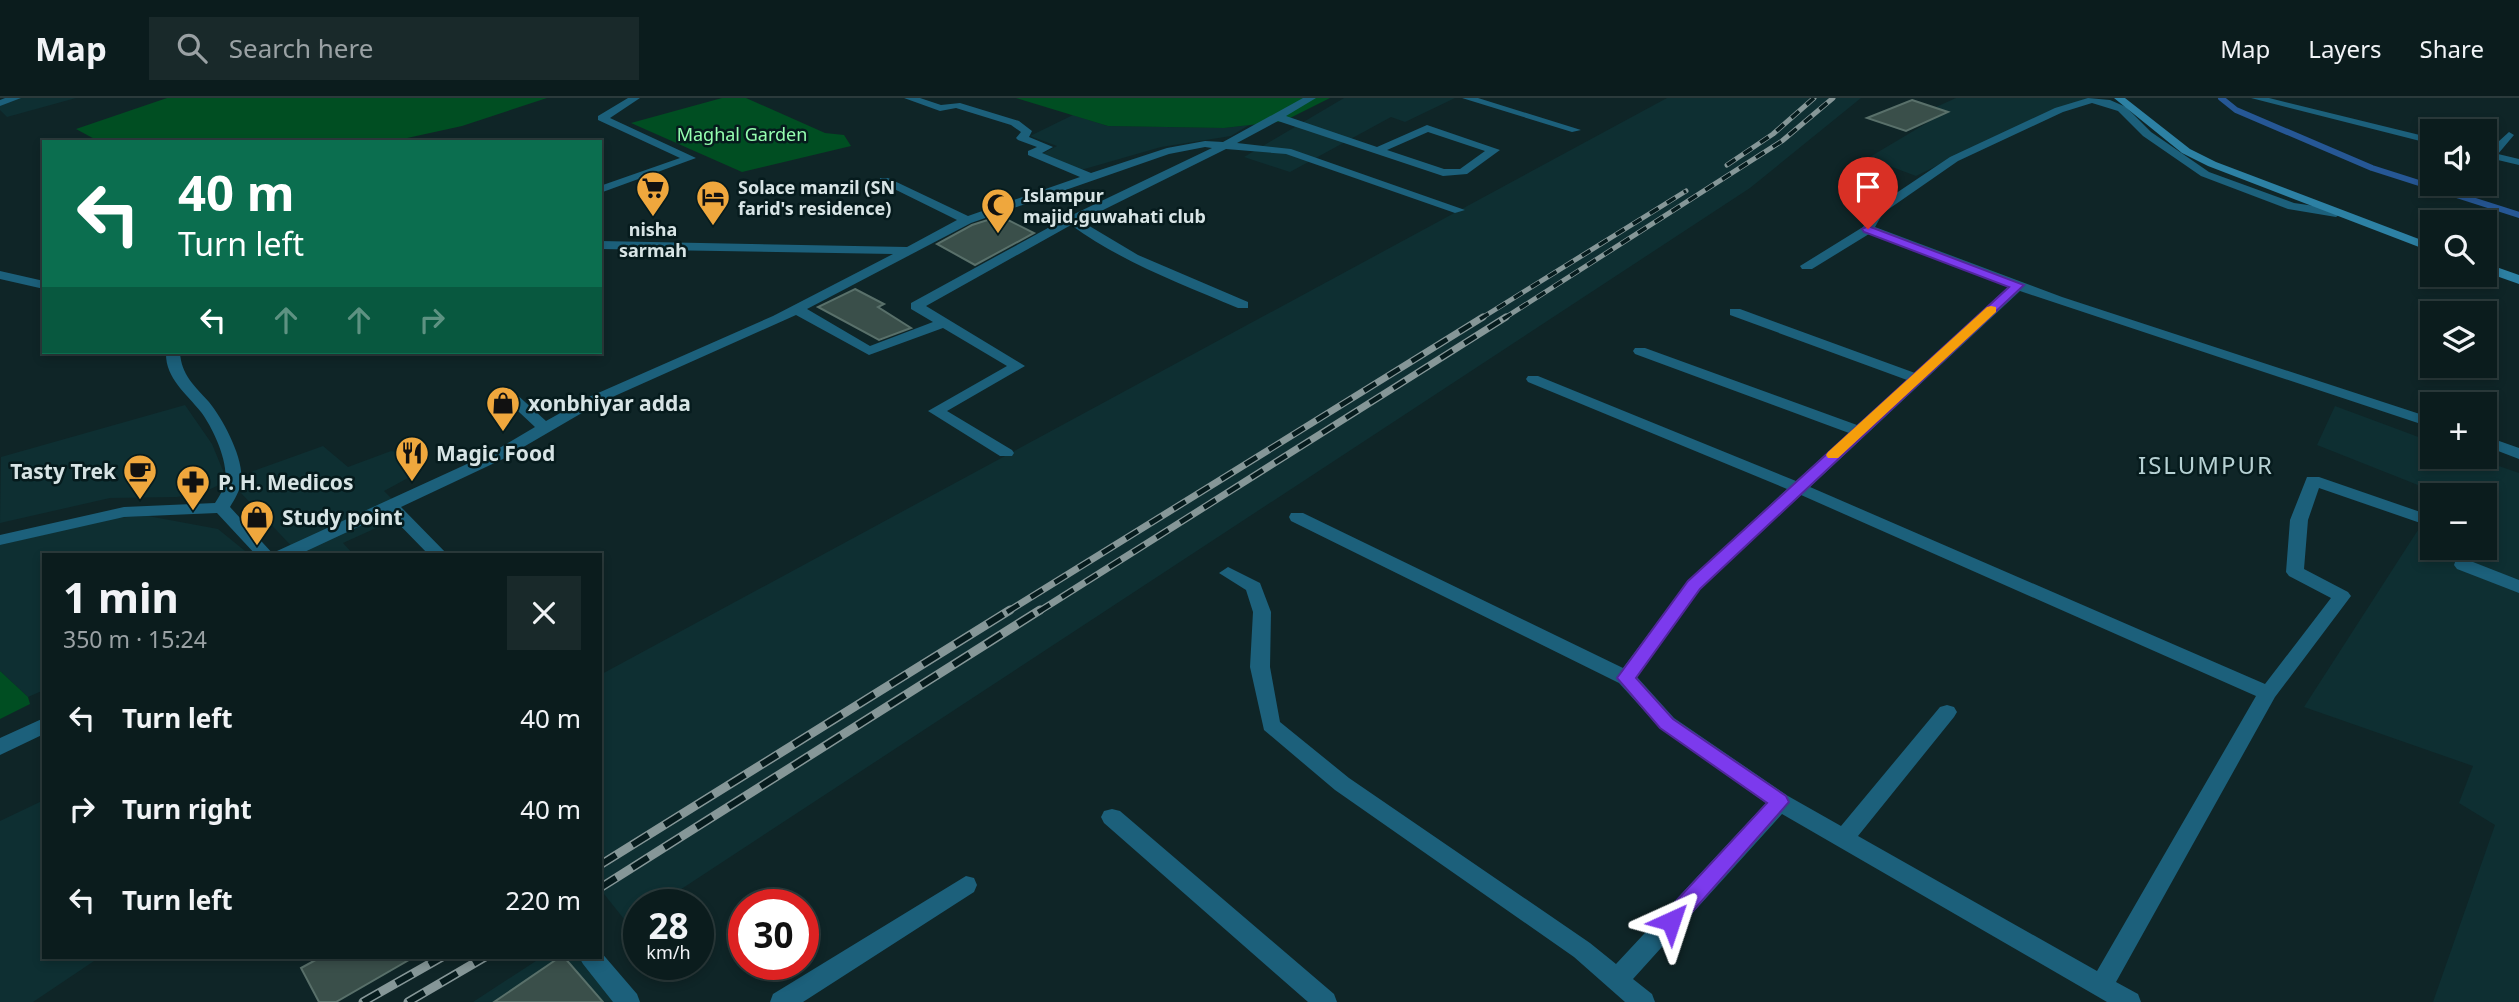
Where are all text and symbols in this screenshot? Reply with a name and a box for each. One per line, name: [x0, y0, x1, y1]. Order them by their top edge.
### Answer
search box: [149, 17, 639, 80]
text: Map: [35, 26, 107, 71]
icon: search: [173, 29, 211, 67]
text: Search here: [229, 30, 373, 66]
text: Map: [2220, 32, 2270, 65]
text: Layers: [2308, 32, 2382, 65]
text: Share: [2420, 32, 2484, 65]
map controls: [2420, 119, 2497, 560]
button: sound: [2420, 119, 2497, 196]
park label: Maghal Garden: [677, 122, 807, 146]
pin: [1838, 157, 1898, 229]
text: 40 m: [178, 159, 295, 225]
icon: left: [63, 168, 154, 259]
icon: arrive: [1849, 168, 1887, 206]
supermarket icon: nisha sarmah: [634, 169, 672, 218]
place label: Solace manzil (SN farid's residence): [738, 175, 895, 220]
hotel icon: Solace manzil (SN farid's residence): [694, 178, 732, 227]
place label: Islampur majid,guwahati club: [1023, 183, 1206, 228]
mosque icon: Islampur majid,guwahati club: [979, 186, 1017, 235]
button: search: [2420, 210, 2497, 287]
place label: nisha sarmah: [619, 217, 687, 262]
text: Turn left: [178, 222, 304, 265]
icon: left: [194, 301, 232, 339]
icon: ahead: [267, 301, 305, 339]
icon: ahead: [340, 301, 378, 339]
icon: right: [413, 301, 451, 339]
button: layers: [2420, 301, 2497, 378]
shop icon: xonbhiyar adda: [484, 384, 522, 433]
place label: xonbhiyar adda: [528, 389, 691, 417]
button: +: [2420, 392, 2497, 469]
restaurant icon: Magic Food: [393, 434, 431, 483]
place label: Magic Food: [436, 439, 555, 467]
district label: ISLUMPUR: [2138, 448, 2274, 481]
cafe icon: Tasty Trek: [121, 452, 159, 501]
place label: Tasty Trek: [10, 457, 117, 485]
pharmacy icon: P. H. Medicos: [174, 463, 212, 512]
place label: P. H. Medicos: [218, 468, 354, 496]
button: −: [2420, 483, 2497, 560]
shop icon: Study point: [238, 498, 276, 547]
place label: Study point: [282, 503, 403, 531]
text: 1 min: [63, 568, 179, 625]
button: close: [507, 576, 581, 650]
text: 350 m · 15:24: [63, 623, 207, 655]
icon: left: [63, 699, 101, 737]
text: Turn left: [122, 700, 233, 736]
text: 40 m: [520, 700, 581, 736]
icon: right: [63, 790, 101, 828]
text: Turn right: [122, 791, 252, 827]
text: 40 m: [520, 791, 581, 827]
icon: left: [63, 881, 101, 919]
text: Turn left: [122, 882, 233, 918]
text: 220 m: [505, 882, 581, 918]
position arrow: [1634, 884, 1708, 958]
speed limit sign: 30: [728, 889, 819, 980]
text: 28: [648, 902, 689, 949]
text: km/h: [646, 940, 691, 964]

